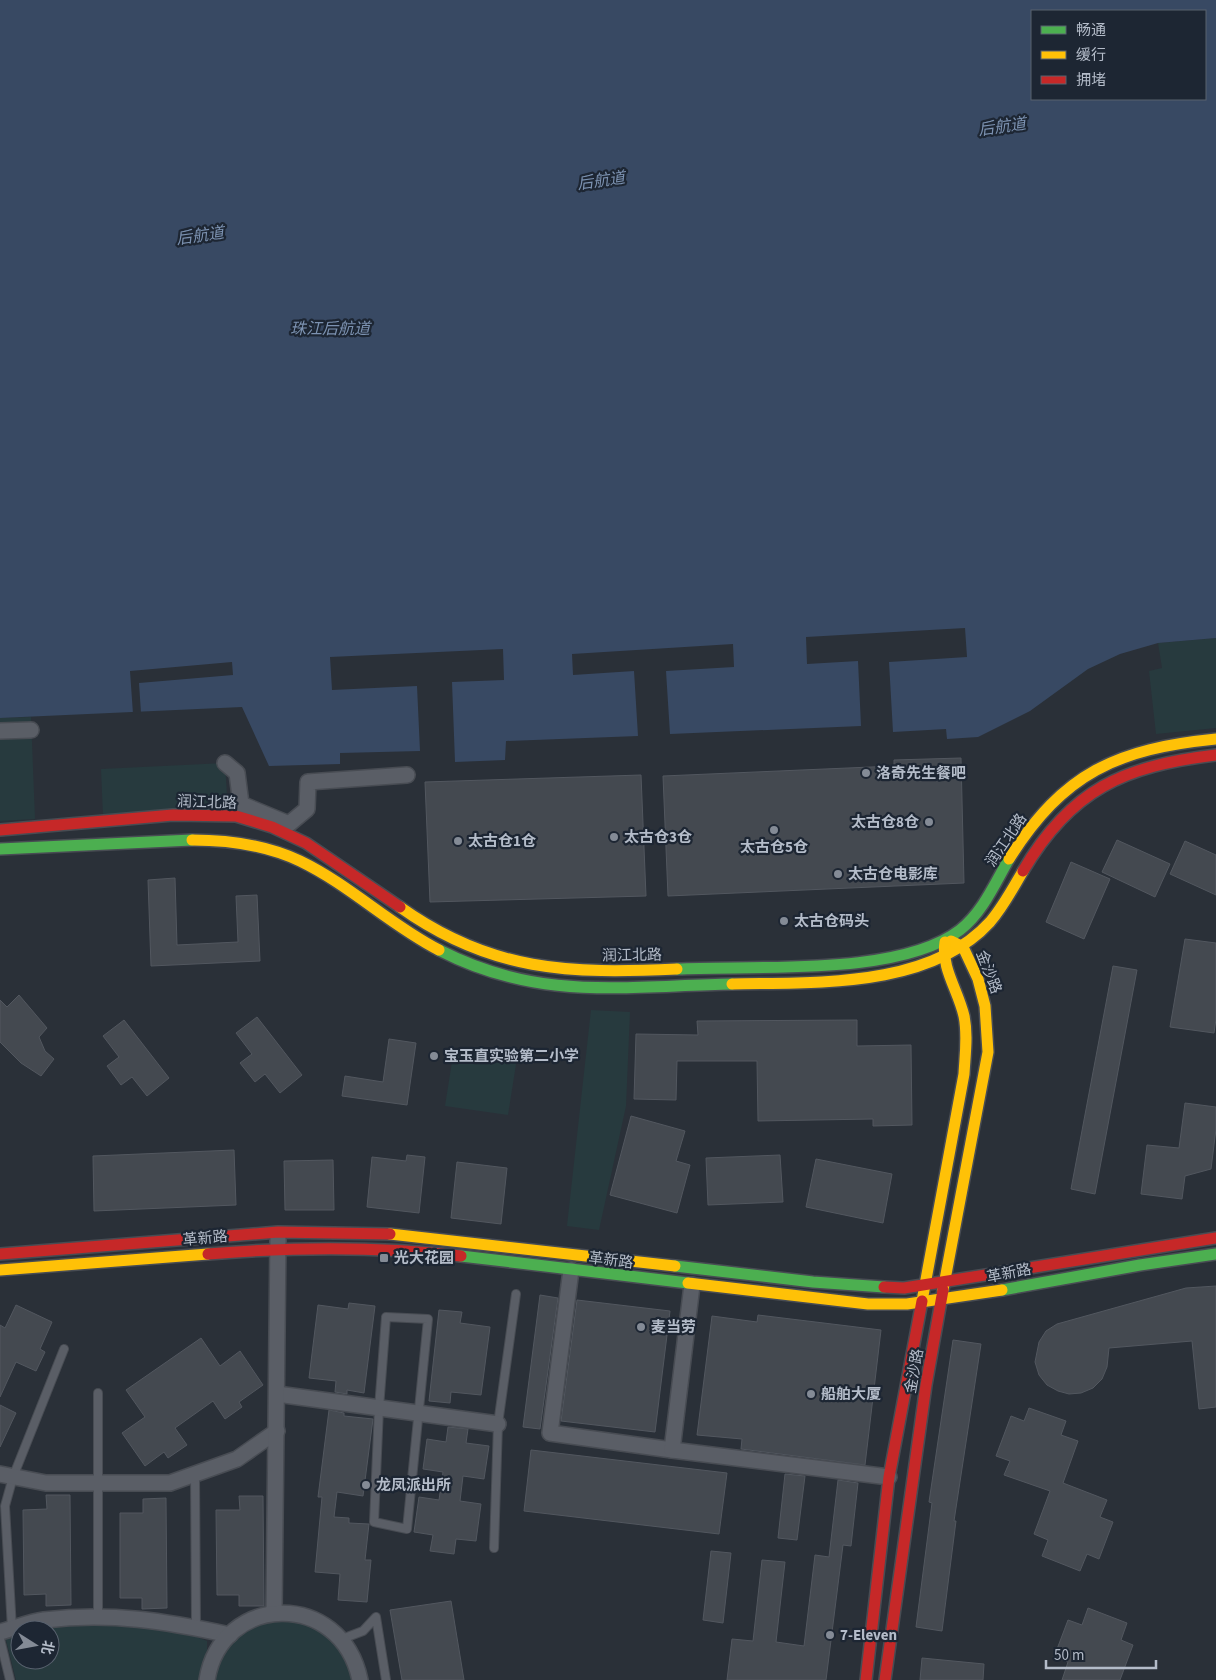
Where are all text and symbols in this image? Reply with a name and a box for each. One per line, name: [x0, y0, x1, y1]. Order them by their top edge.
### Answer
legend: [1031, 10, 1206, 100]
text: 畅通: [1076, 20, 1106, 41]
text: 缓行: [1076, 45, 1106, 66]
text: 拥堵: [1076, 70, 1106, 91]
water label: 后航道: [977, 112, 1029, 141]
water label: 后航道: [576, 166, 628, 195]
water label: 后航道: [175, 221, 227, 250]
water label: 珠江后航道: [290, 318, 372, 340]
place label: 洛奇先生餐吧: [876, 763, 966, 784]
marker: 洛奇先生餐吧: [860, 767, 872, 779]
street label: 润江北路: [177, 791, 237, 814]
street label: 润江北路: [981, 810, 1032, 871]
place label: 太古仓8仓: [851, 812, 919, 833]
marker: 太古仓8仓: [923, 816, 935, 828]
marker: 太古仓5仓: [768, 824, 780, 836]
place label: 太古仓3仓: [624, 827, 692, 848]
place label: 太古仓1仓: [468, 831, 536, 852]
marker: 太古仓3仓: [608, 831, 620, 843]
marker: 太古仓1仓: [452, 835, 464, 847]
place label: 太古仓5仓: [740, 837, 808, 858]
place label: 太古仓电影库: [848, 864, 938, 885]
marker: 太古仓电影库: [832, 868, 844, 880]
place label: 太古仓码头: [794, 911, 869, 932]
marker: 太古仓码头: [778, 915, 790, 927]
street label: 润江北路: [602, 944, 662, 967]
street label: 金沙路: [971, 947, 1006, 997]
place label: 宝玉直实验第二小学: [444, 1046, 579, 1067]
marker: 宝玉直实验第二小学: [428, 1050, 440, 1062]
street label: 革新路: [182, 1226, 228, 1251]
street label: 革新路: [587, 1247, 635, 1274]
place label: 光大花园: [394, 1248, 454, 1269]
marker: 光大花园: [378, 1252, 390, 1264]
street label: 革新路: [985, 1259, 1033, 1288]
place label: 麦当劳: [651, 1317, 696, 1338]
marker: 麦当劳: [635, 1321, 647, 1333]
street label: 金沙路: [900, 1347, 929, 1395]
place label: 船舶大厦: [821, 1384, 881, 1405]
marker: 船舶大厦: [805, 1388, 817, 1400]
place label: 龙凤派出所: [376, 1475, 451, 1496]
marker: 龙凤派出所: [360, 1479, 372, 1491]
north arrow: [10, 1620, 60, 1670]
place label: 7-Eleven: [840, 1625, 897, 1646]
marker: 7-Eleven: [824, 1629, 836, 1641]
scale bar: [1046, 1638, 1156, 1670]
text: 北: [36, 1639, 58, 1656]
text: 50 m: [1054, 1645, 1084, 1666]

